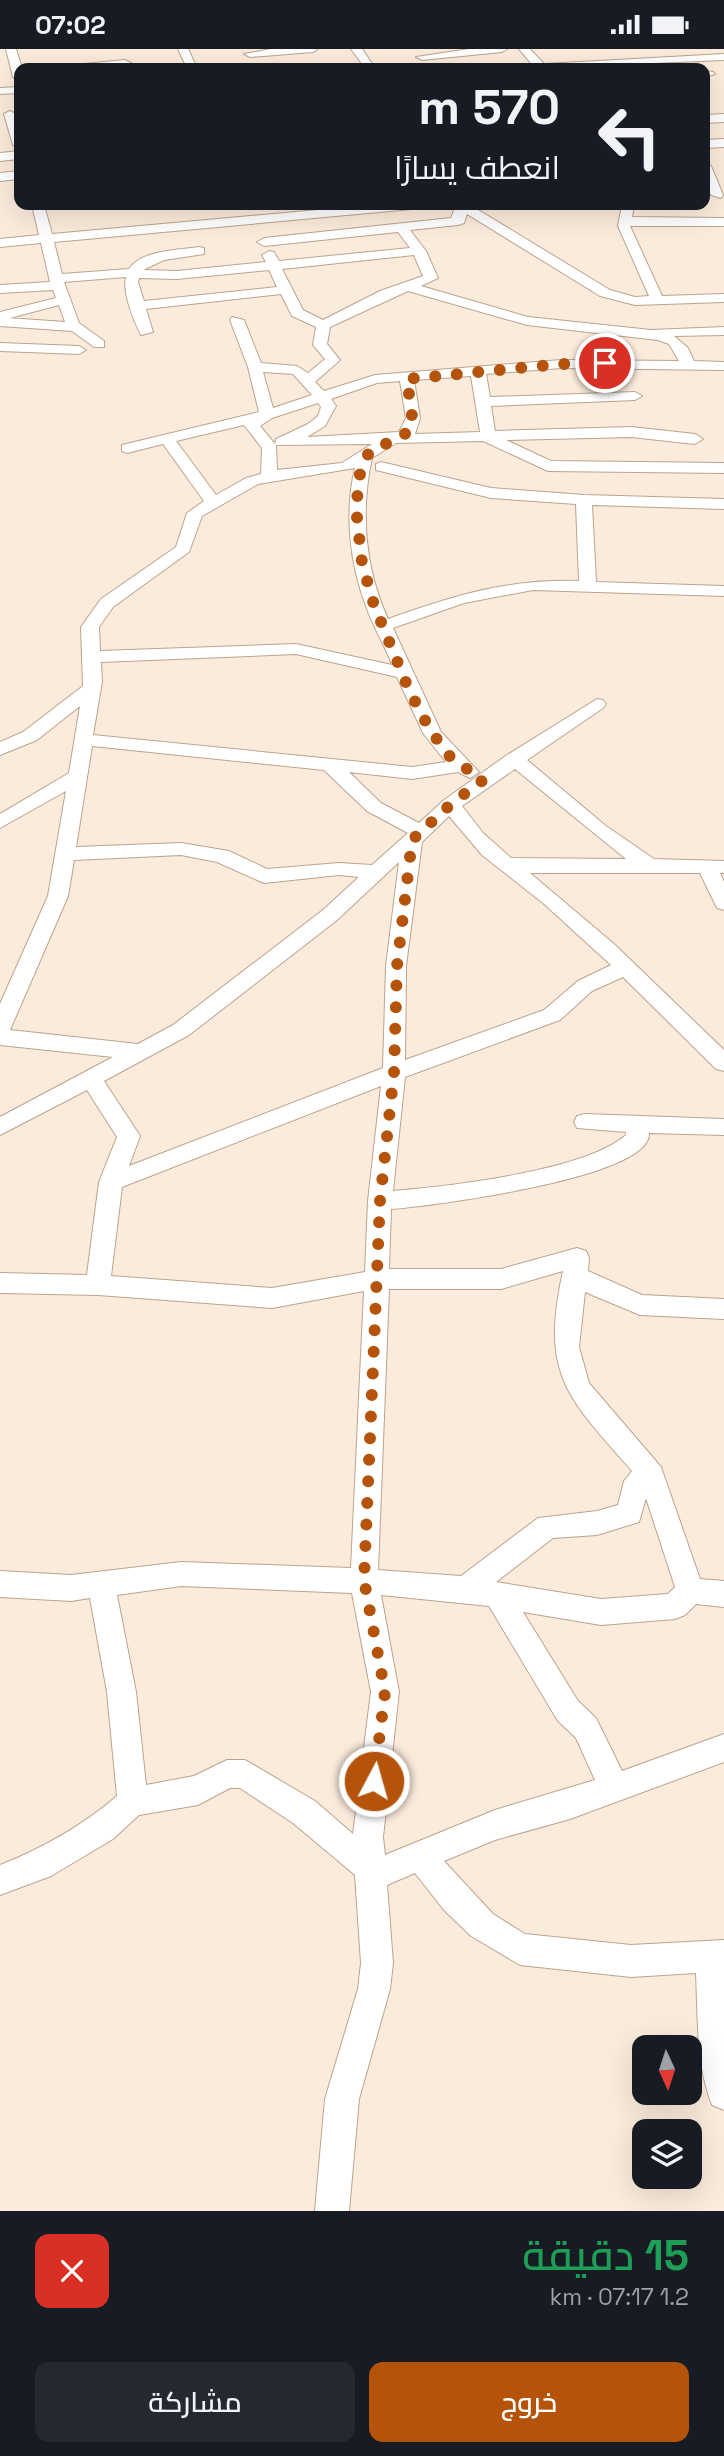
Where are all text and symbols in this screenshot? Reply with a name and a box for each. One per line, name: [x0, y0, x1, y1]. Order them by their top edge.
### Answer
text: 07:02: [35, 8, 106, 42]
text: 570 m: [418, 76, 560, 138]
icon: left: [584, 91, 675, 182]
text: انعطف يسارًا: [394, 148, 560, 188]
pin: [575, 333, 635, 393]
icon: arrive: [586, 344, 624, 382]
position arrow: [337, 1744, 411, 1818]
north arrow: [632, 2035, 702, 2105]
map controls: [632, 2035, 702, 2189]
button: layers: [632, 2119, 702, 2189]
text: 15 دقيقة: [522, 2229, 689, 2282]
button: close: [35, 2234, 109, 2308]
text: 1.2 km · 07:17: [550, 2282, 689, 2312]
button: مشاركة: [35, 2362, 355, 2442]
button: خروج: [369, 2362, 689, 2442]

